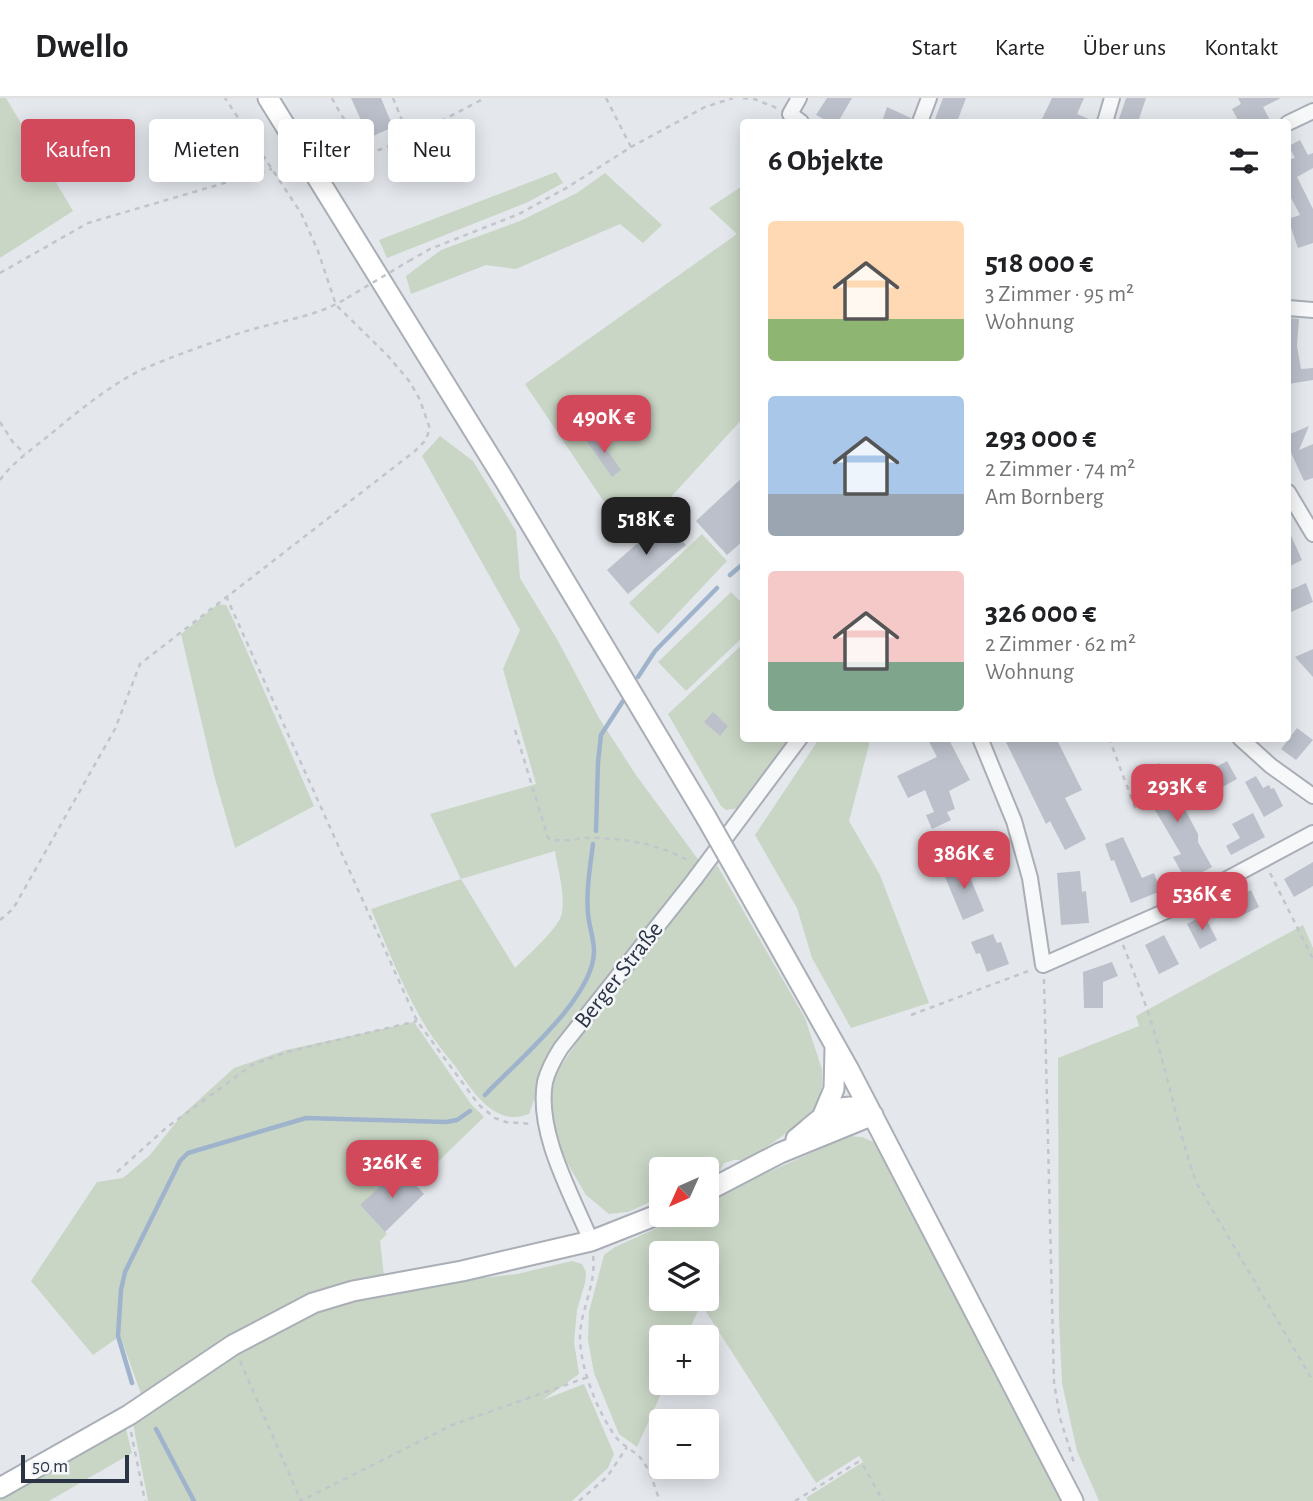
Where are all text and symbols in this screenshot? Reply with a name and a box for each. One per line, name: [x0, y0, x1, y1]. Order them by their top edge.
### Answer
text: Dwello: [35, 31, 129, 64]
text: Start: [912, 36, 957, 60]
text: Karte: [995, 36, 1045, 60]
text: Über uns: [1083, 36, 1166, 60]
text: Kontakt: [1204, 36, 1278, 60]
chip: Kaufen: [21, 119, 135, 182]
chip: Mieten: [149, 119, 264, 182]
chip: Filter: [278, 119, 374, 182]
chip: Neu: [388, 119, 475, 182]
icon: filters: [1225, 142, 1263, 180]
text: 6 Objekte: [768, 146, 884, 176]
text: 518 000 €: [985, 248, 1094, 278]
icon: home: [824, 249, 908, 333]
text: 3 Zimmer · 95 m²: [985, 283, 1134, 306]
text: Wohnung: [985, 311, 1074, 334]
pin: 490K €: [547, 396, 661, 455]
text: 490K €: [573, 406, 635, 429]
text: 293 000 €: [985, 423, 1097, 453]
icon: home: [824, 424, 908, 508]
text: 2 Zimmer · 74 m²: [985, 458, 1135, 481]
text: Am Bornberg: [985, 486, 1104, 509]
pin: 518K €: [589, 498, 703, 557]
text: 518K €: [617, 508, 675, 531]
text: 326 000 €: [985, 598, 1097, 628]
icon: home: [824, 599, 908, 683]
text: 2 Zimmer · 62 m²: [985, 633, 1136, 656]
text: Wohnung: [985, 661, 1074, 684]
pin: 293K €: [1120, 764, 1234, 824]
text: 293K €: [1147, 775, 1207, 798]
pin: 386K €: [907, 832, 1021, 891]
text: 386K €: [934, 842, 994, 865]
pin: 536K €: [1145, 872, 1259, 932]
text: 536K €: [1173, 883, 1231, 906]
street label: Berger Straße: [570, 917, 668, 1033]
pin: 326K €: [335, 1140, 449, 1200]
text: 326K €: [362, 1151, 422, 1174]
north arrow: [649, 1157, 719, 1227]
map controls: [649, 1157, 719, 1479]
button: layers: [649, 1241, 719, 1311]
button: +: [649, 1325, 719, 1395]
button: −: [649, 1409, 719, 1479]
scale bar: [21, 1452, 130, 1484]
text: 50 m: [32, 1457, 68, 1476]

